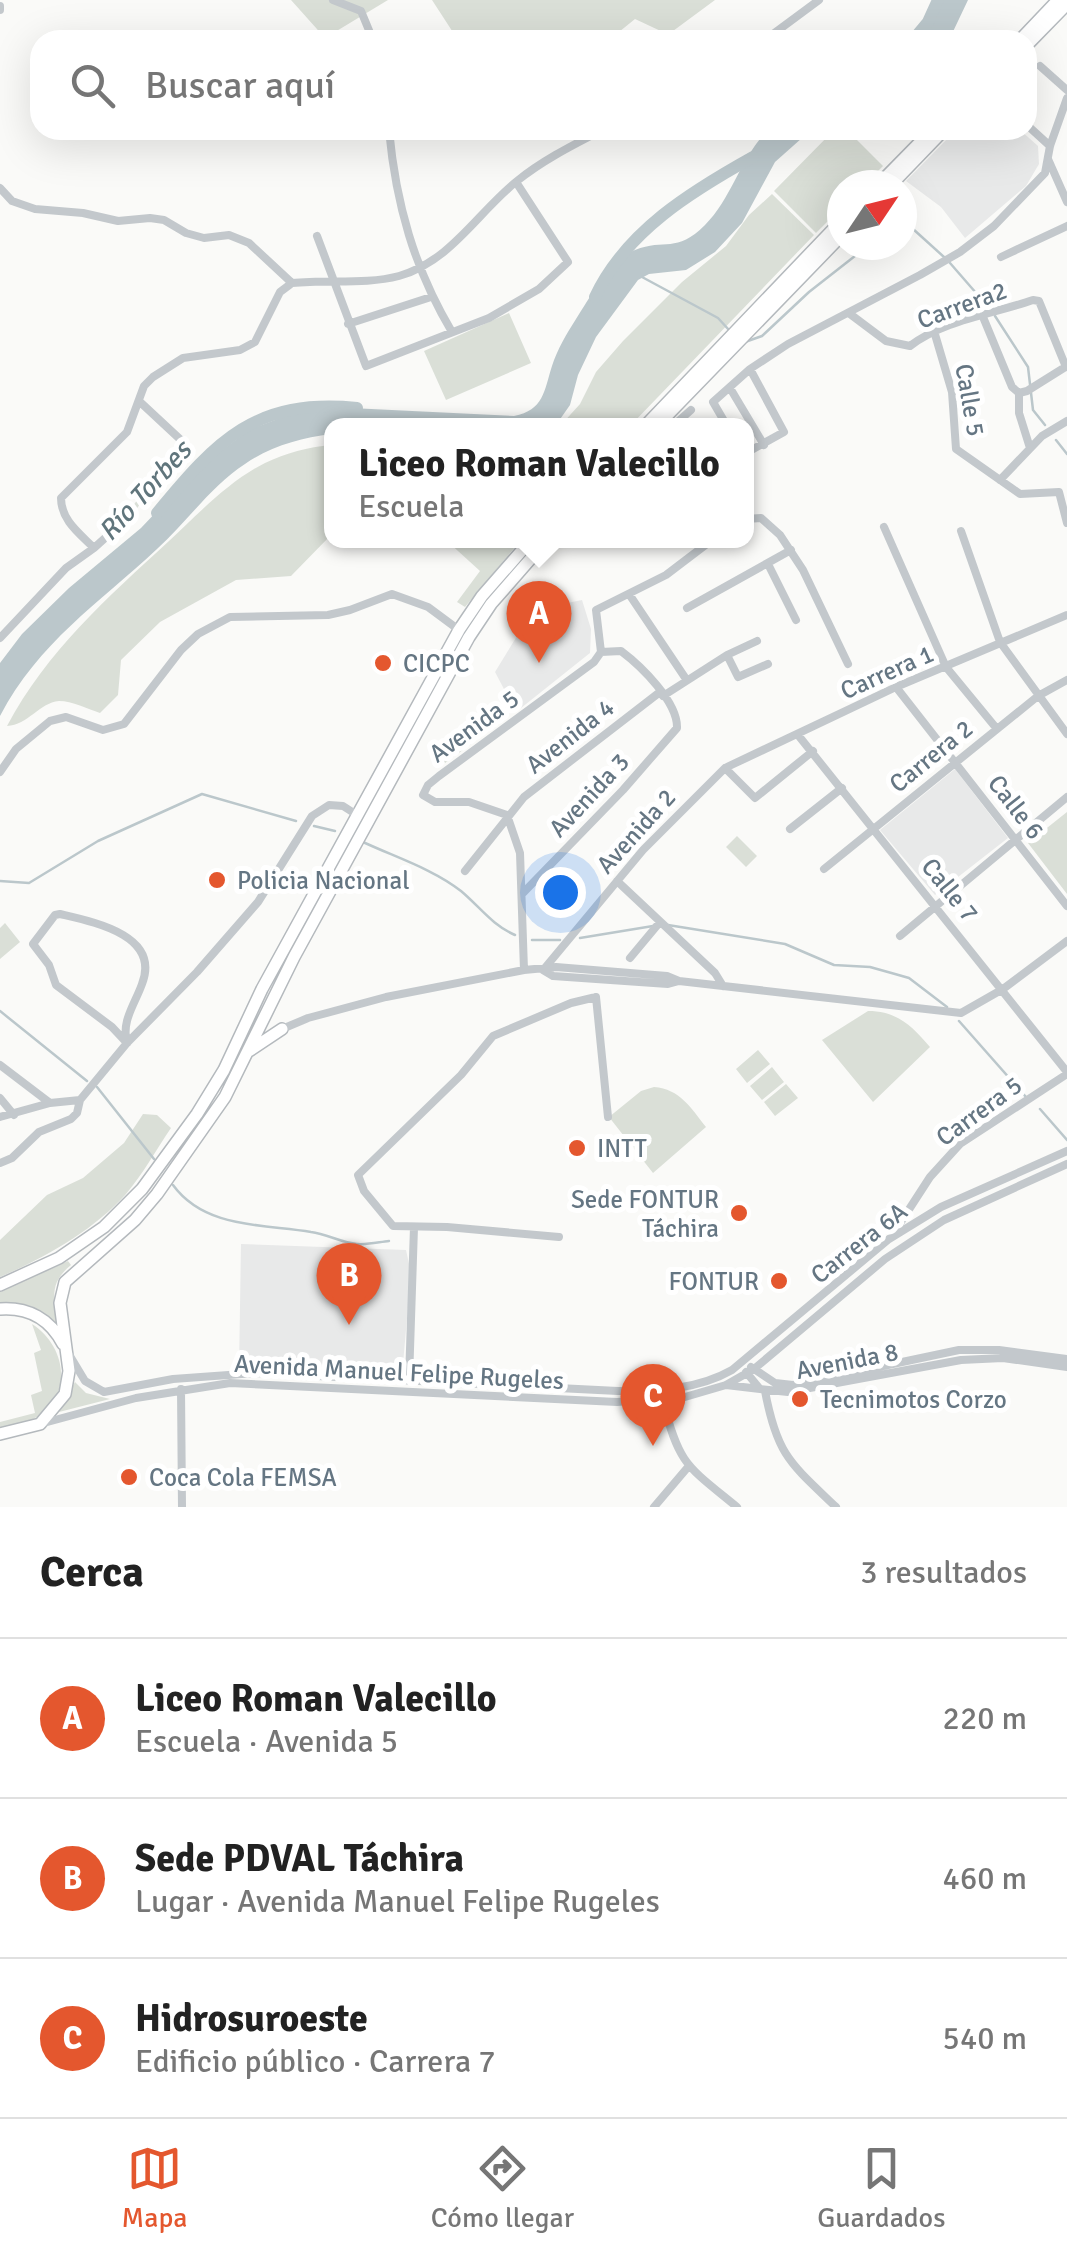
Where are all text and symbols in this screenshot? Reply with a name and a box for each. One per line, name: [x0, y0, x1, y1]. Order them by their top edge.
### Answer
search box: [30, 30, 1037, 140]
icon: search: [65, 58, 120, 113]
text: Buscar aquí: [145, 62, 335, 109]
north arrow: [827, 170, 917, 260]
street label: Carrera2: [913, 274, 1011, 336]
street label: Calle 5: [948, 361, 992, 439]
popup: [324, 418, 754, 548]
water label: Río Torbes: [91, 432, 200, 548]
text: Liceo Roman Valecillo: [358, 440, 720, 487]
text: Escuela: [358, 487, 465, 526]
pin: A: [506, 580, 572, 663]
street label: Carrera 1: [836, 638, 938, 706]
place label: CICPC: [403, 648, 470, 679]
marker: CICPC: [372, 652, 394, 674]
street label: Avenida 5: [423, 683, 525, 769]
street label: Avenida 4: [520, 692, 620, 780]
street label: Carrera 2: [883, 713, 979, 799]
street label: Avenida 3: [542, 746, 636, 844]
street label: Calle 6: [981, 769, 1051, 845]
street label: Avenida 2: [590, 782, 682, 880]
street label: Calle 7: [915, 852, 985, 928]
place label: Policia Nacional: [237, 865, 410, 896]
your location: [535, 867, 586, 918]
marker: Policia Nacional: [206, 869, 228, 891]
street label: Carrera 5: [930, 1069, 1028, 1153]
place label: INTT: [597, 1133, 647, 1164]
marker: INTT: [566, 1137, 588, 1159]
place label: Sede FONTUR Táchira: [571, 1184, 719, 1244]
street label: Carrera 6A: [805, 1196, 913, 1290]
marker: Sede FONTUR Táchira: [728, 1202, 750, 1224]
pin: B: [316, 1242, 382, 1325]
place label: FONTUR: [669, 1266, 759, 1297]
marker: FONTUR: [768, 1270, 790, 1292]
street label: Avenida 8: [793, 1336, 901, 1386]
street label: Avenida Manuel Felipe Rugeles: [233, 1348, 565, 1396]
pin: C: [620, 1364, 686, 1446]
place label: Tecnimotos Corzo: [820, 1384, 1007, 1415]
marker: Tecnimotos Corzo: [789, 1388, 811, 1410]
place label: Coca Cola FEMSA: [149, 1462, 337, 1493]
marker: Coca Cola FEMSA: [118, 1466, 140, 1488]
text: Cerca: [40, 1547, 144, 1598]
text: 3 resultados: [860, 1553, 1027, 1592]
text: Liceo Roman Valecillo: [135, 1675, 497, 1722]
text: A: [62, 1699, 83, 1738]
text: 220 m: [943, 1699, 1027, 1738]
text: Escuela · Avenida 5: [135, 1722, 398, 1761]
text: Sede PDVAL Táchira: [135, 1835, 464, 1882]
text: B: [63, 1859, 82, 1898]
text: 460 m: [943, 1859, 1027, 1898]
text: Lugar · Avenida Manuel Felipe Rugeles: [135, 1882, 660, 1921]
text: Hidrosuroeste: [135, 1995, 368, 2042]
text: C: [63, 2019, 82, 2058]
text: 540 m: [943, 2019, 1027, 2058]
text: Edificio público · Carrera 7: [135, 2042, 495, 2081]
tab: Mapa: [122, 2141, 187, 2235]
tab: Cómo llegar: [431, 2141, 574, 2235]
tab: Guardados: [817, 2141, 945, 2235]

